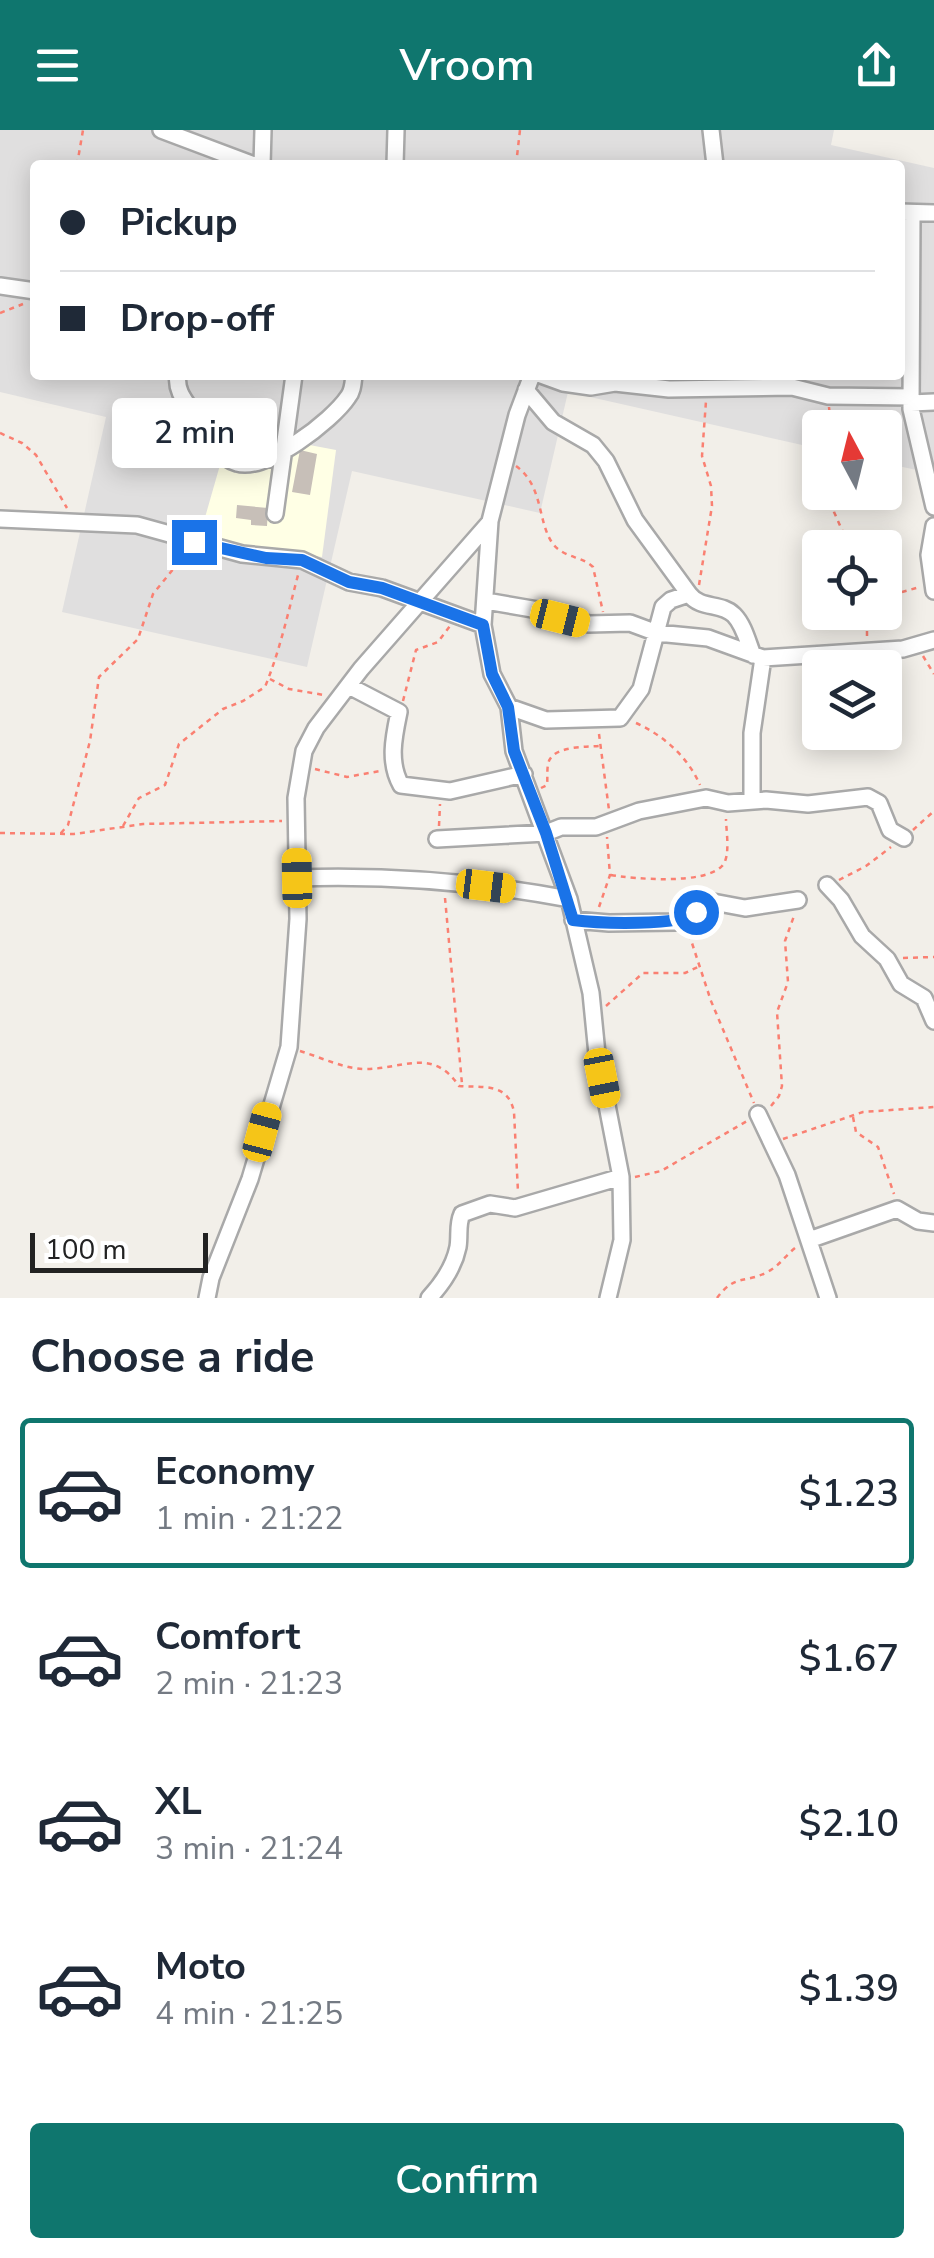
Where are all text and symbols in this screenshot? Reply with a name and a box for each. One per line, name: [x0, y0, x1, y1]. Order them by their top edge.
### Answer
text: Vroom: [399, 35, 535, 96]
icon: menu: [30, 38, 85, 93]
icon: share: [849, 38, 904, 93]
text: Pickup: [120, 197, 238, 248]
text: Drop-off: [120, 293, 274, 344]
callout: 2 min: [111, 397, 276, 467]
north arrow: [802, 410, 902, 510]
map controls: [802, 410, 902, 750]
text: 2 min: [154, 411, 235, 454]
route end: [172, 520, 217, 565]
button: locate: [802, 530, 902, 630]
car: [527, 596, 593, 640]
button: layers: [802, 650, 902, 750]
car: [281, 848, 313, 908]
car: [454, 867, 518, 905]
route start: [674, 890, 719, 935]
car: [582, 1046, 622, 1110]
car: [240, 1099, 284, 1165]
scale bar: [30, 1228, 208, 1272]
text: 100 m: [45, 1231, 127, 1269]
text: Choose a ride: [30, 1327, 315, 1388]
text: Economy: [155, 1446, 314, 1497]
icon: car: [35, 1448, 125, 1538]
text: $1.23: [799, 1468, 899, 1519]
text: 1 min · 21:22: [155, 1497, 343, 1540]
text: Comfort: [155, 1611, 300, 1662]
icon: car: [35, 1613, 125, 1703]
text: $1.67: [799, 1633, 899, 1684]
text: 2 min · 21:23: [155, 1662, 343, 1705]
text: XL: [155, 1776, 202, 1827]
icon: car: [35, 1778, 125, 1868]
text: $2.10: [799, 1798, 899, 1849]
text: 3 min · 21:24: [155, 1827, 343, 1870]
text: Moto: [155, 1941, 246, 1992]
icon: car: [35, 1943, 125, 2033]
text: $1.39: [799, 1963, 899, 2014]
text: 4 min · 21:25: [155, 1992, 343, 2035]
button: Confirm: [30, 2123, 904, 2238]

